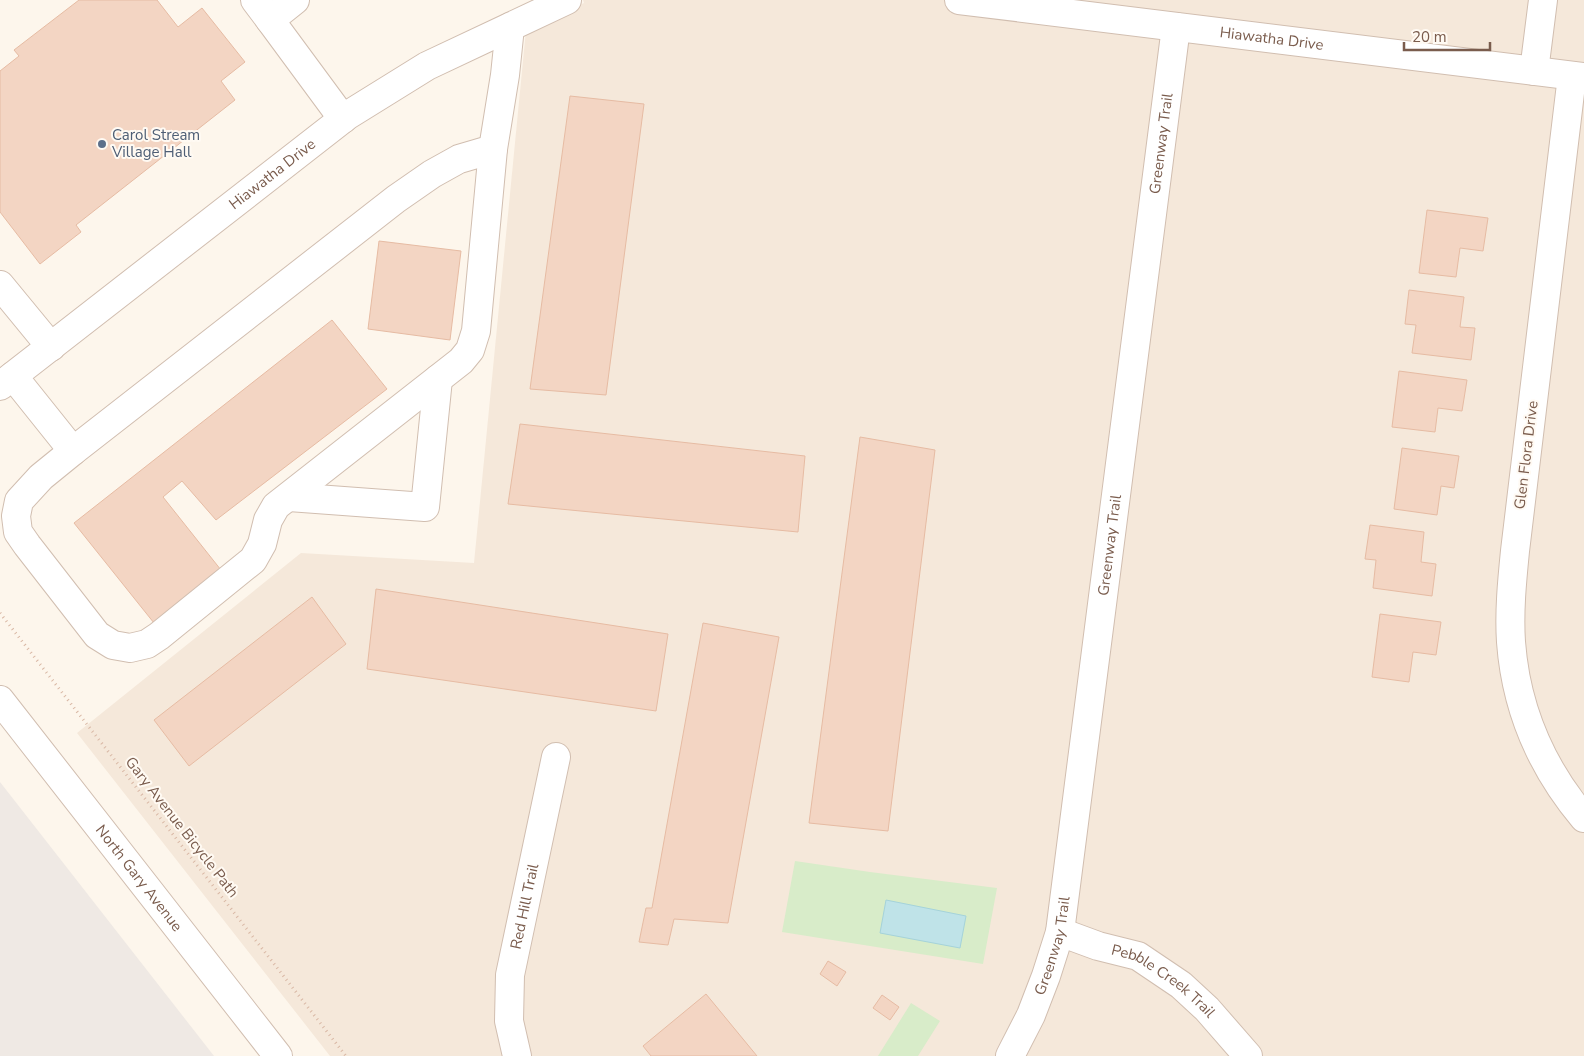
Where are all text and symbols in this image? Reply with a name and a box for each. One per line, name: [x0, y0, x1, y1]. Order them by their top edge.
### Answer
scale bar: [1404, 20, 1490, 52]
street label: Hiawatha Drive: [1219, 22, 1325, 55]
text: 20 m: [1412, 27, 1447, 47]
street label: Greenway Trail: [1145, 91, 1178, 195]
place label: Carol Stream Village Hall: [111, 125, 200, 162]
street label: Hiawatha Drive: [225, 134, 320, 214]
marker: Carol Stream Village Hall: [96, 138, 108, 150]
street label: Glen Flora Drive: [1509, 400, 1543, 510]
street label: Greenway Trail: [1093, 493, 1126, 597]
street label: Gary Avenue Bicycle Path: [121, 753, 243, 901]
street label: North Gary Avenue: [91, 821, 187, 936]
street label: Red Hill Trail: [506, 861, 543, 951]
street label: Greenway Trail: [1030, 895, 1075, 998]
street label: Pebble Creek Trail: [1109, 940, 1220, 1022]

